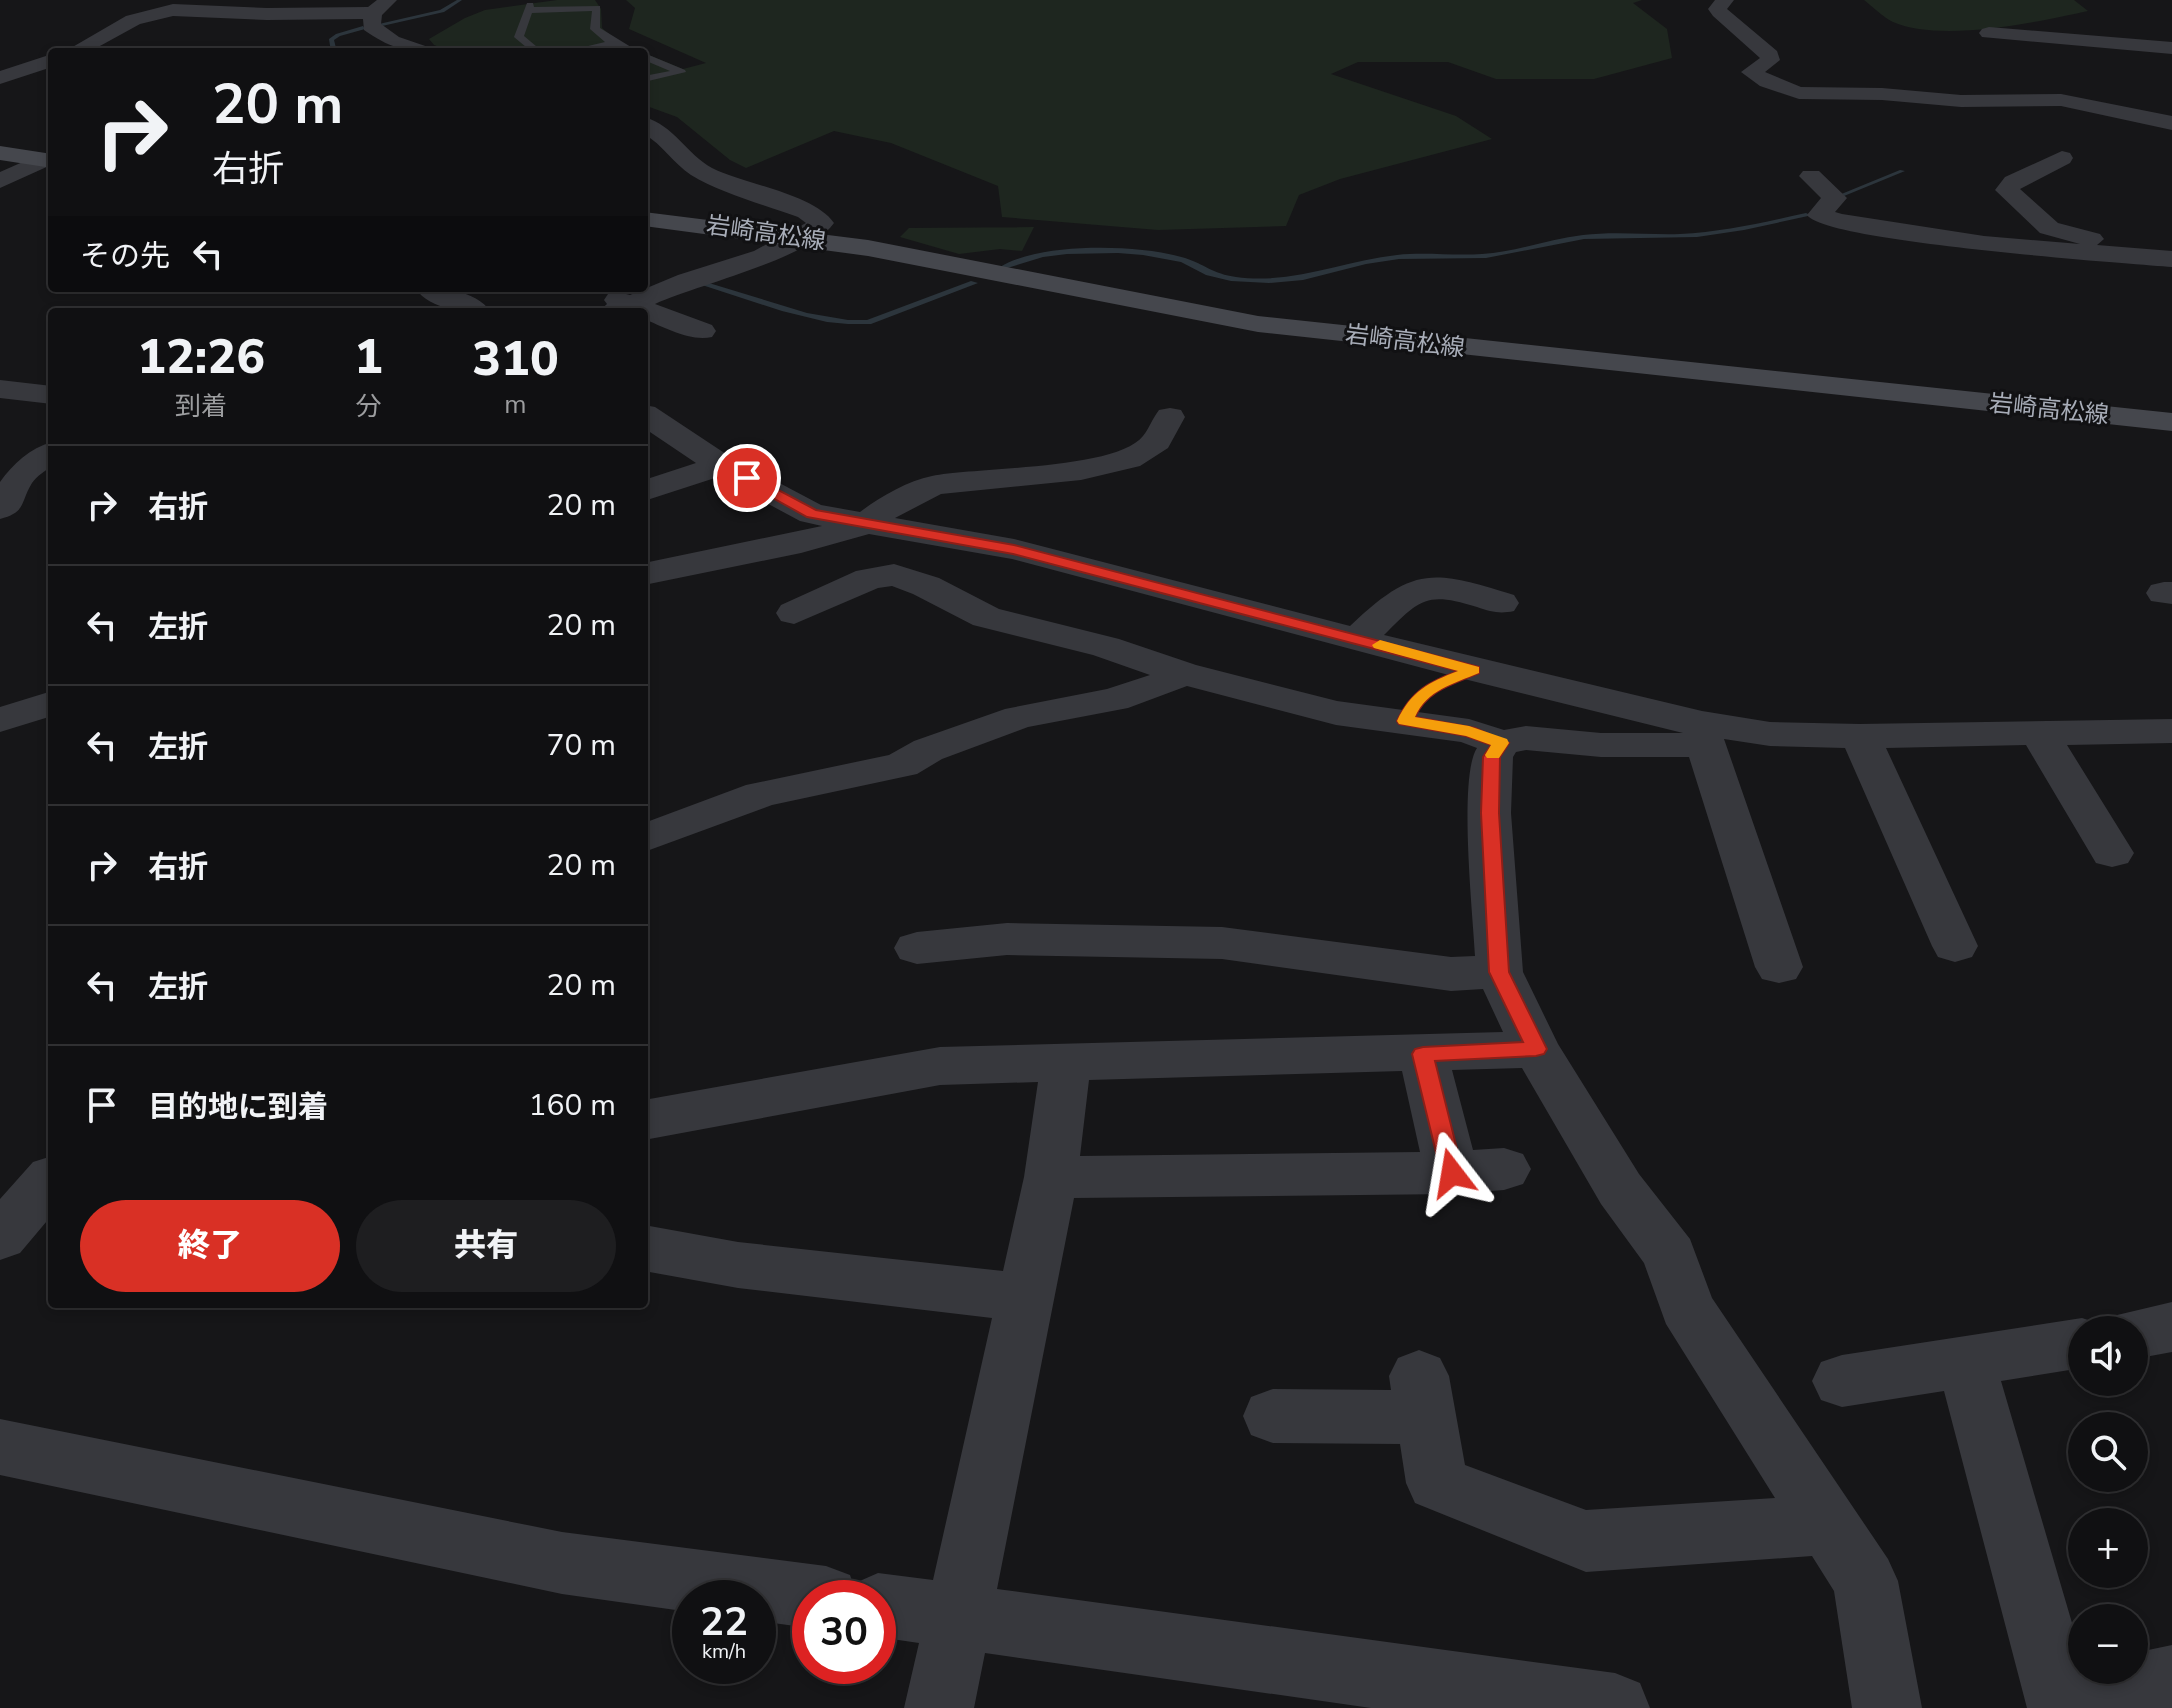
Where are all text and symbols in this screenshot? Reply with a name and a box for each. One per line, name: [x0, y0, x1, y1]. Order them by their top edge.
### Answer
text: 20 m: [212, 66, 343, 143]
icon: right: [80, 80, 184, 184]
text: 右折: [212, 145, 284, 194]
street label: 岩崎高松線: [704, 209, 828, 257]
icon: left: [186, 232, 230, 276]
text: その先: [80, 236, 170, 277]
street label: 岩崎高松線: [1343, 318, 1467, 364]
text: 12:26: [137, 324, 265, 390]
text: 1: [354, 324, 383, 390]
text: 310: [472, 326, 559, 392]
text: m: [504, 387, 527, 422]
street label: 岩崎高松線: [1988, 387, 2110, 431]
text: 到着: [175, 389, 227, 424]
text: 分: [356, 389, 382, 424]
pin: [713, 444, 781, 512]
icon: arrive: [725, 456, 769, 500]
icon: right: [80, 483, 124, 527]
text: 20 m: [547, 485, 616, 526]
text: 右折: [148, 487, 208, 528]
icon: left: [80, 603, 124, 647]
text: 20 m: [547, 605, 616, 646]
text: 左折: [148, 607, 208, 648]
icon: left: [80, 723, 124, 767]
text: 70 m: [547, 725, 616, 766]
text: 左折: [148, 727, 208, 768]
icon: right: [80, 843, 124, 887]
text: 20 m: [547, 845, 616, 886]
text: 右折: [148, 847, 208, 888]
icon: left: [80, 963, 124, 1007]
text: 20 m: [547, 965, 616, 1006]
text: 左折: [148, 967, 208, 1008]
icon: arrive: [80, 1083, 124, 1127]
text: 160 m: [529, 1085, 616, 1126]
text: 目的地に到着: [148, 1087, 328, 1128]
position arrow: [1410, 1131, 1494, 1215]
button: 終了: [80, 1200, 340, 1292]
button: 共有: [356, 1200, 616, 1292]
map controls: [2068, 1316, 2148, 1684]
button: sound: [2068, 1316, 2148, 1396]
button: search: [2068, 1412, 2148, 1492]
button: +: [2068, 1508, 2148, 1588]
speed limit sign: 30: [792, 1580, 896, 1684]
text: 22: [700, 1595, 748, 1649]
button: −: [2068, 1604, 2148, 1684]
text: km/h: [702, 1638, 746, 1665]

